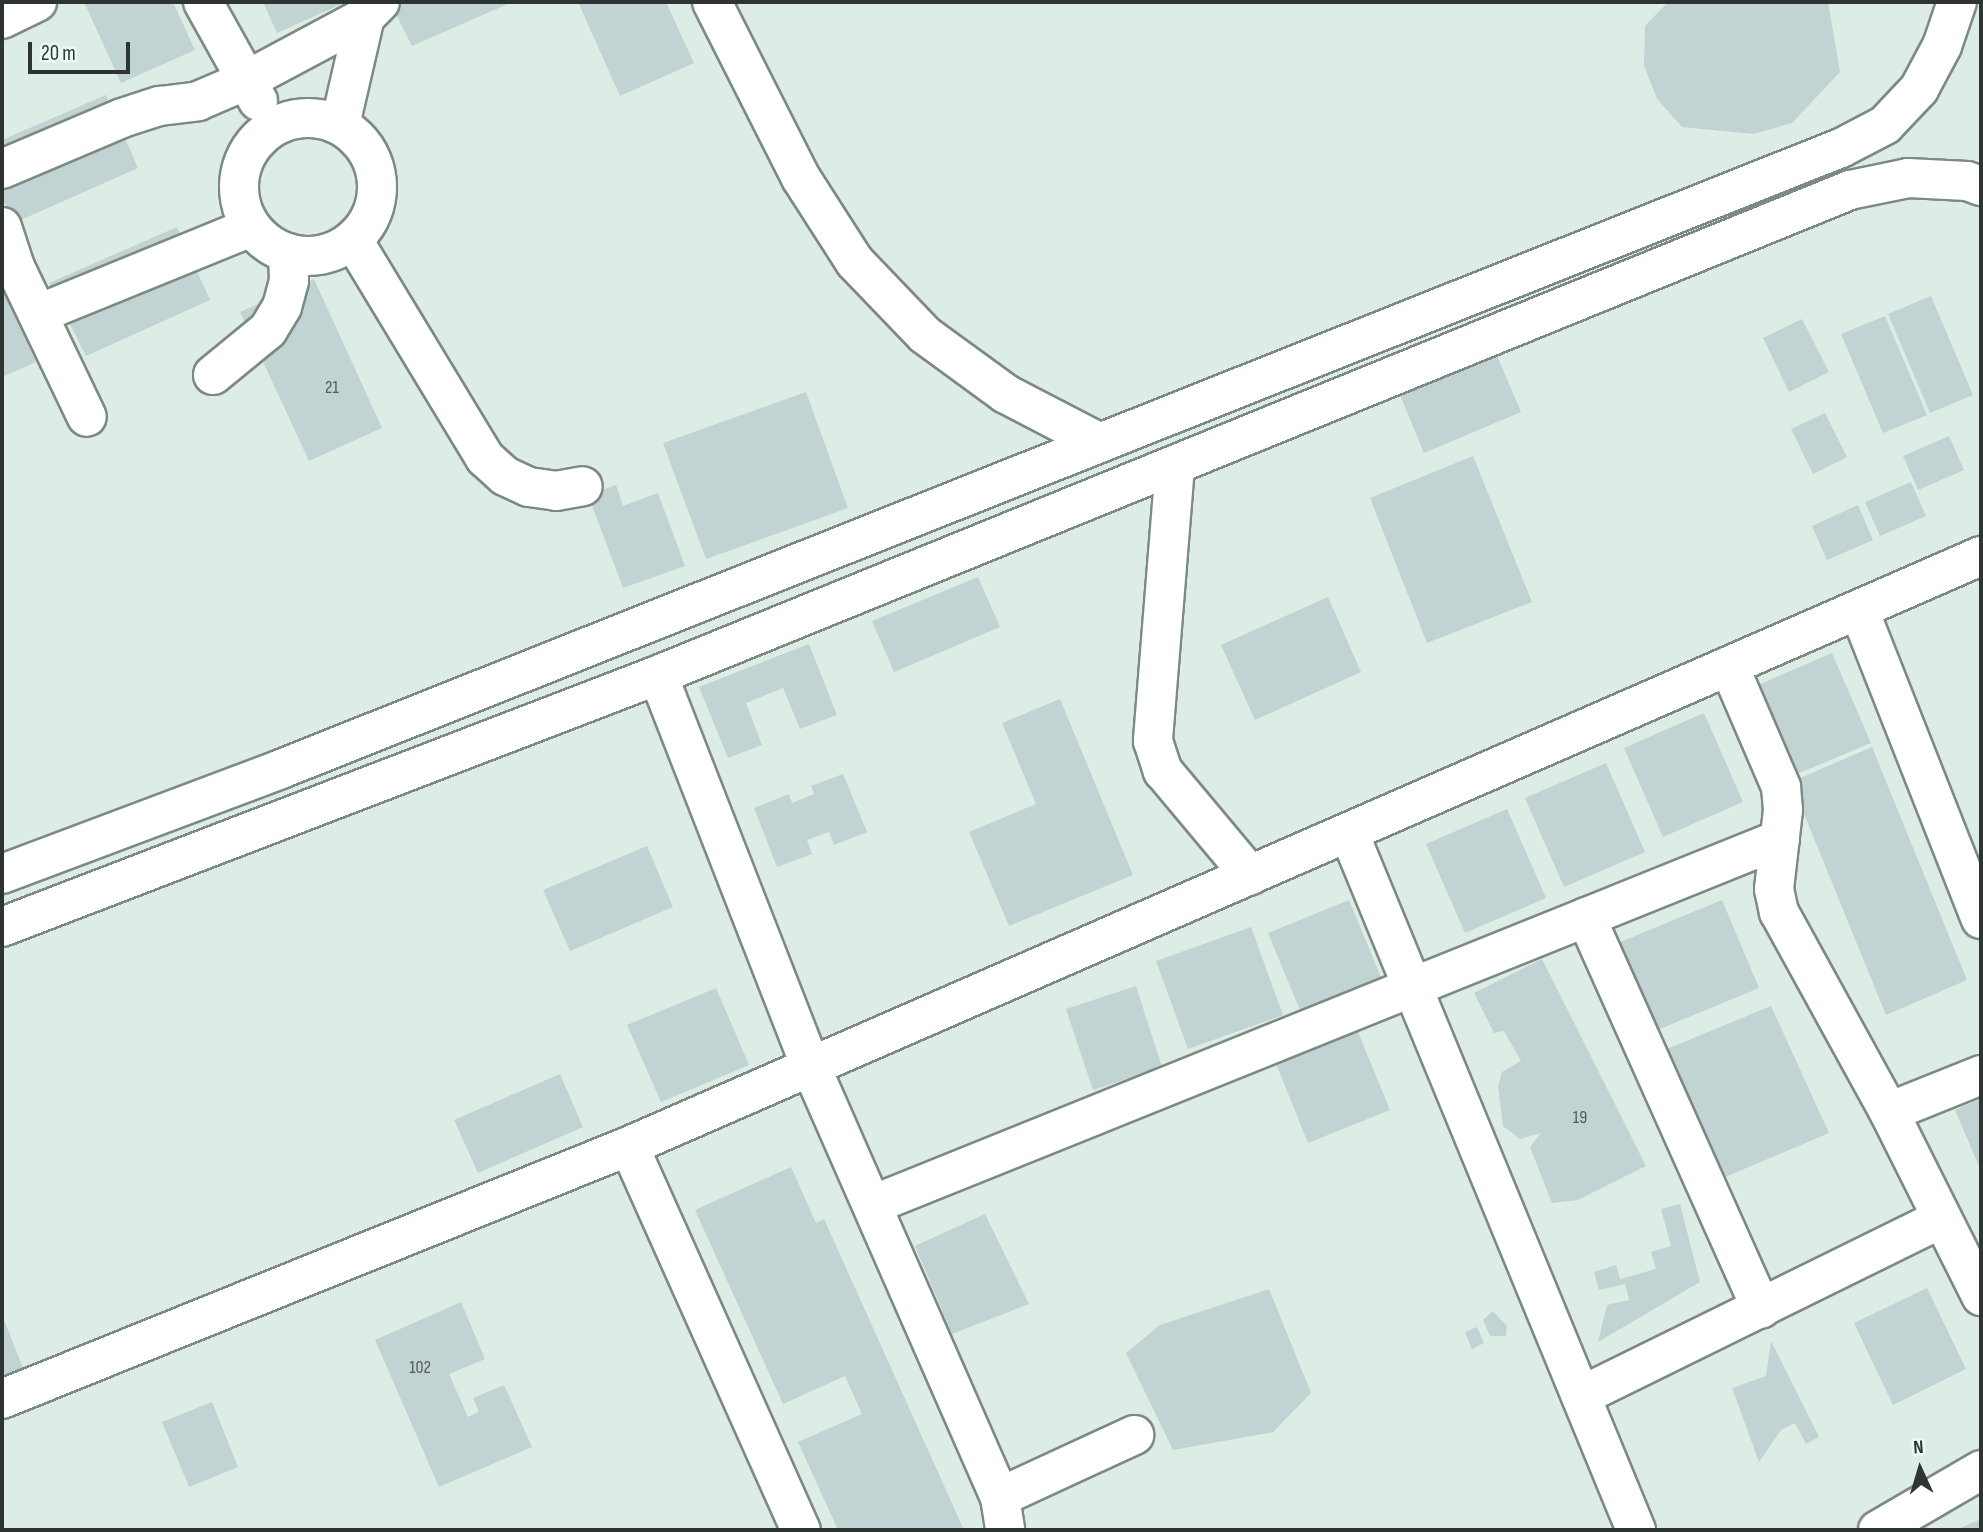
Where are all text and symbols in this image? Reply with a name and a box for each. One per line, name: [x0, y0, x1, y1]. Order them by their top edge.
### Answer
scale bar: [32, 28, 133, 72]
text: 20 m: [41, 41, 76, 66]
house number: 21: [325, 377, 339, 399]
house number: 19: [1573, 1107, 1587, 1129]
house number: 102: [409, 1357, 431, 1379]
north arrow: [1885, 1434, 1955, 1504]
text: N: [1913, 1436, 1924, 1459]

